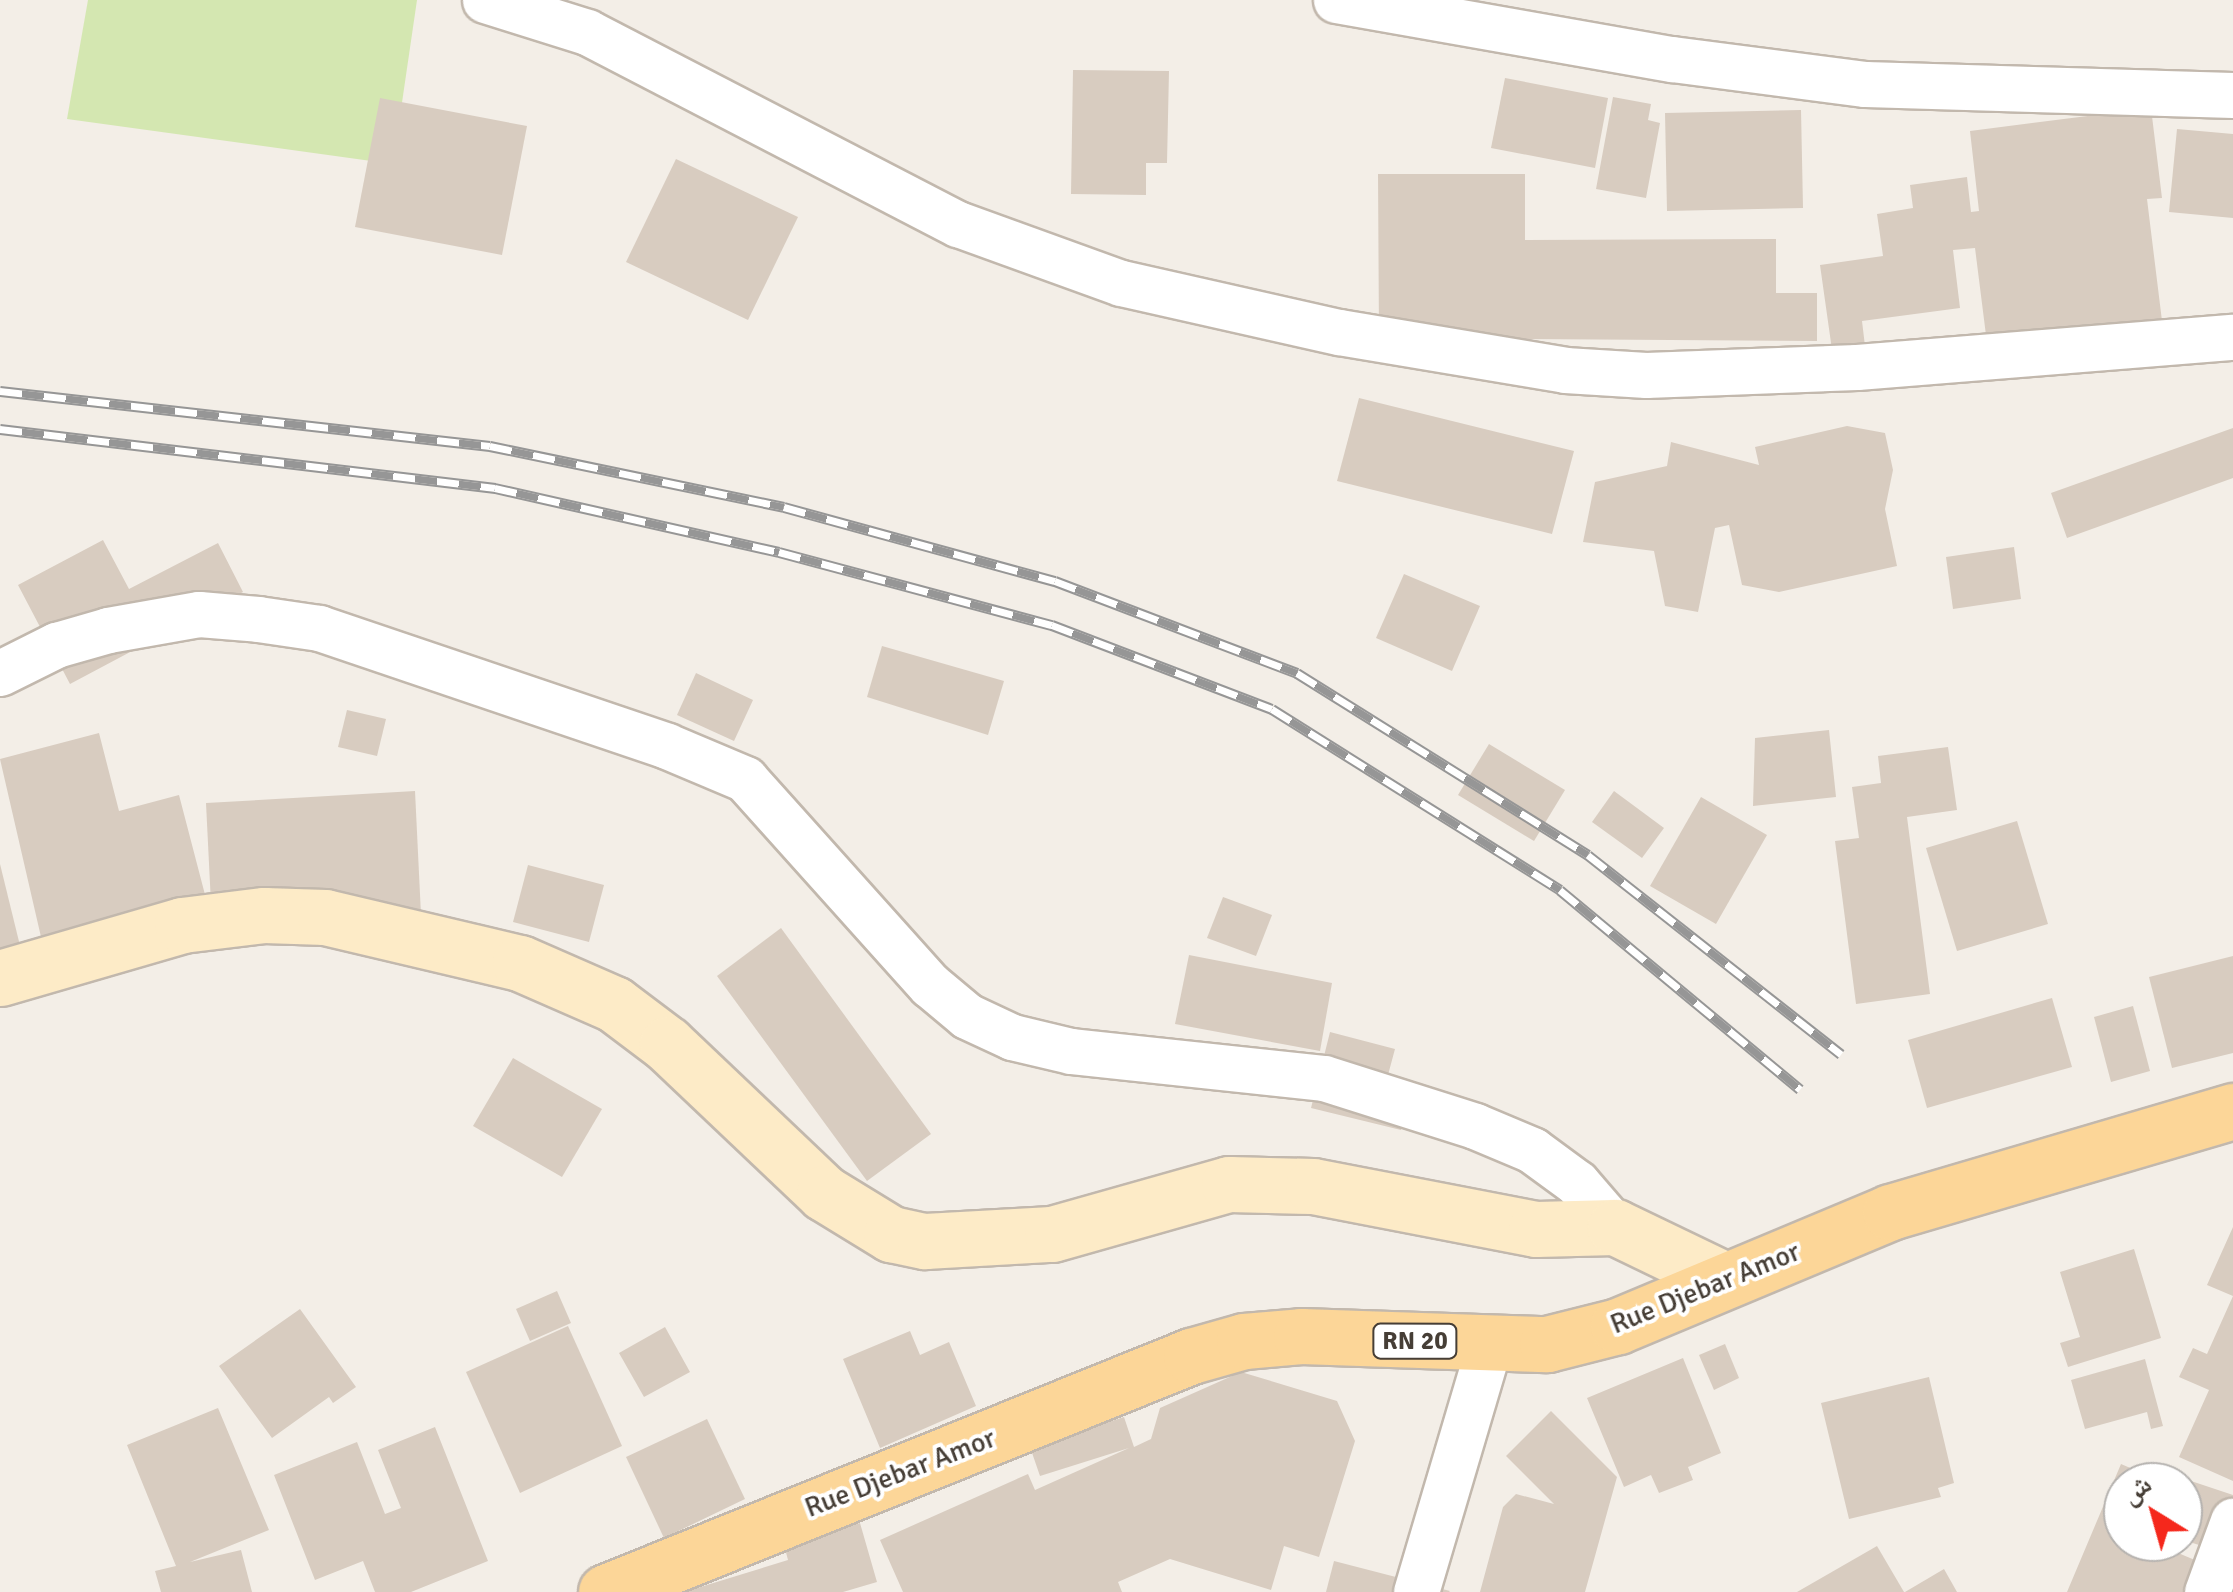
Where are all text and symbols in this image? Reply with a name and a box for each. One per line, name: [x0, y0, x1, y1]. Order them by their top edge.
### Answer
street label: Rue Djebar Amor: [1605, 1235, 1805, 1341]
road number: RN 20: [1370, 1321, 1460, 1361]
street label: Rue Djebar Amor: [800, 1421, 1000, 1525]
north arrow: [2103, 1462, 2203, 1562]
text: ش: [2114, 1467, 2158, 1512]

